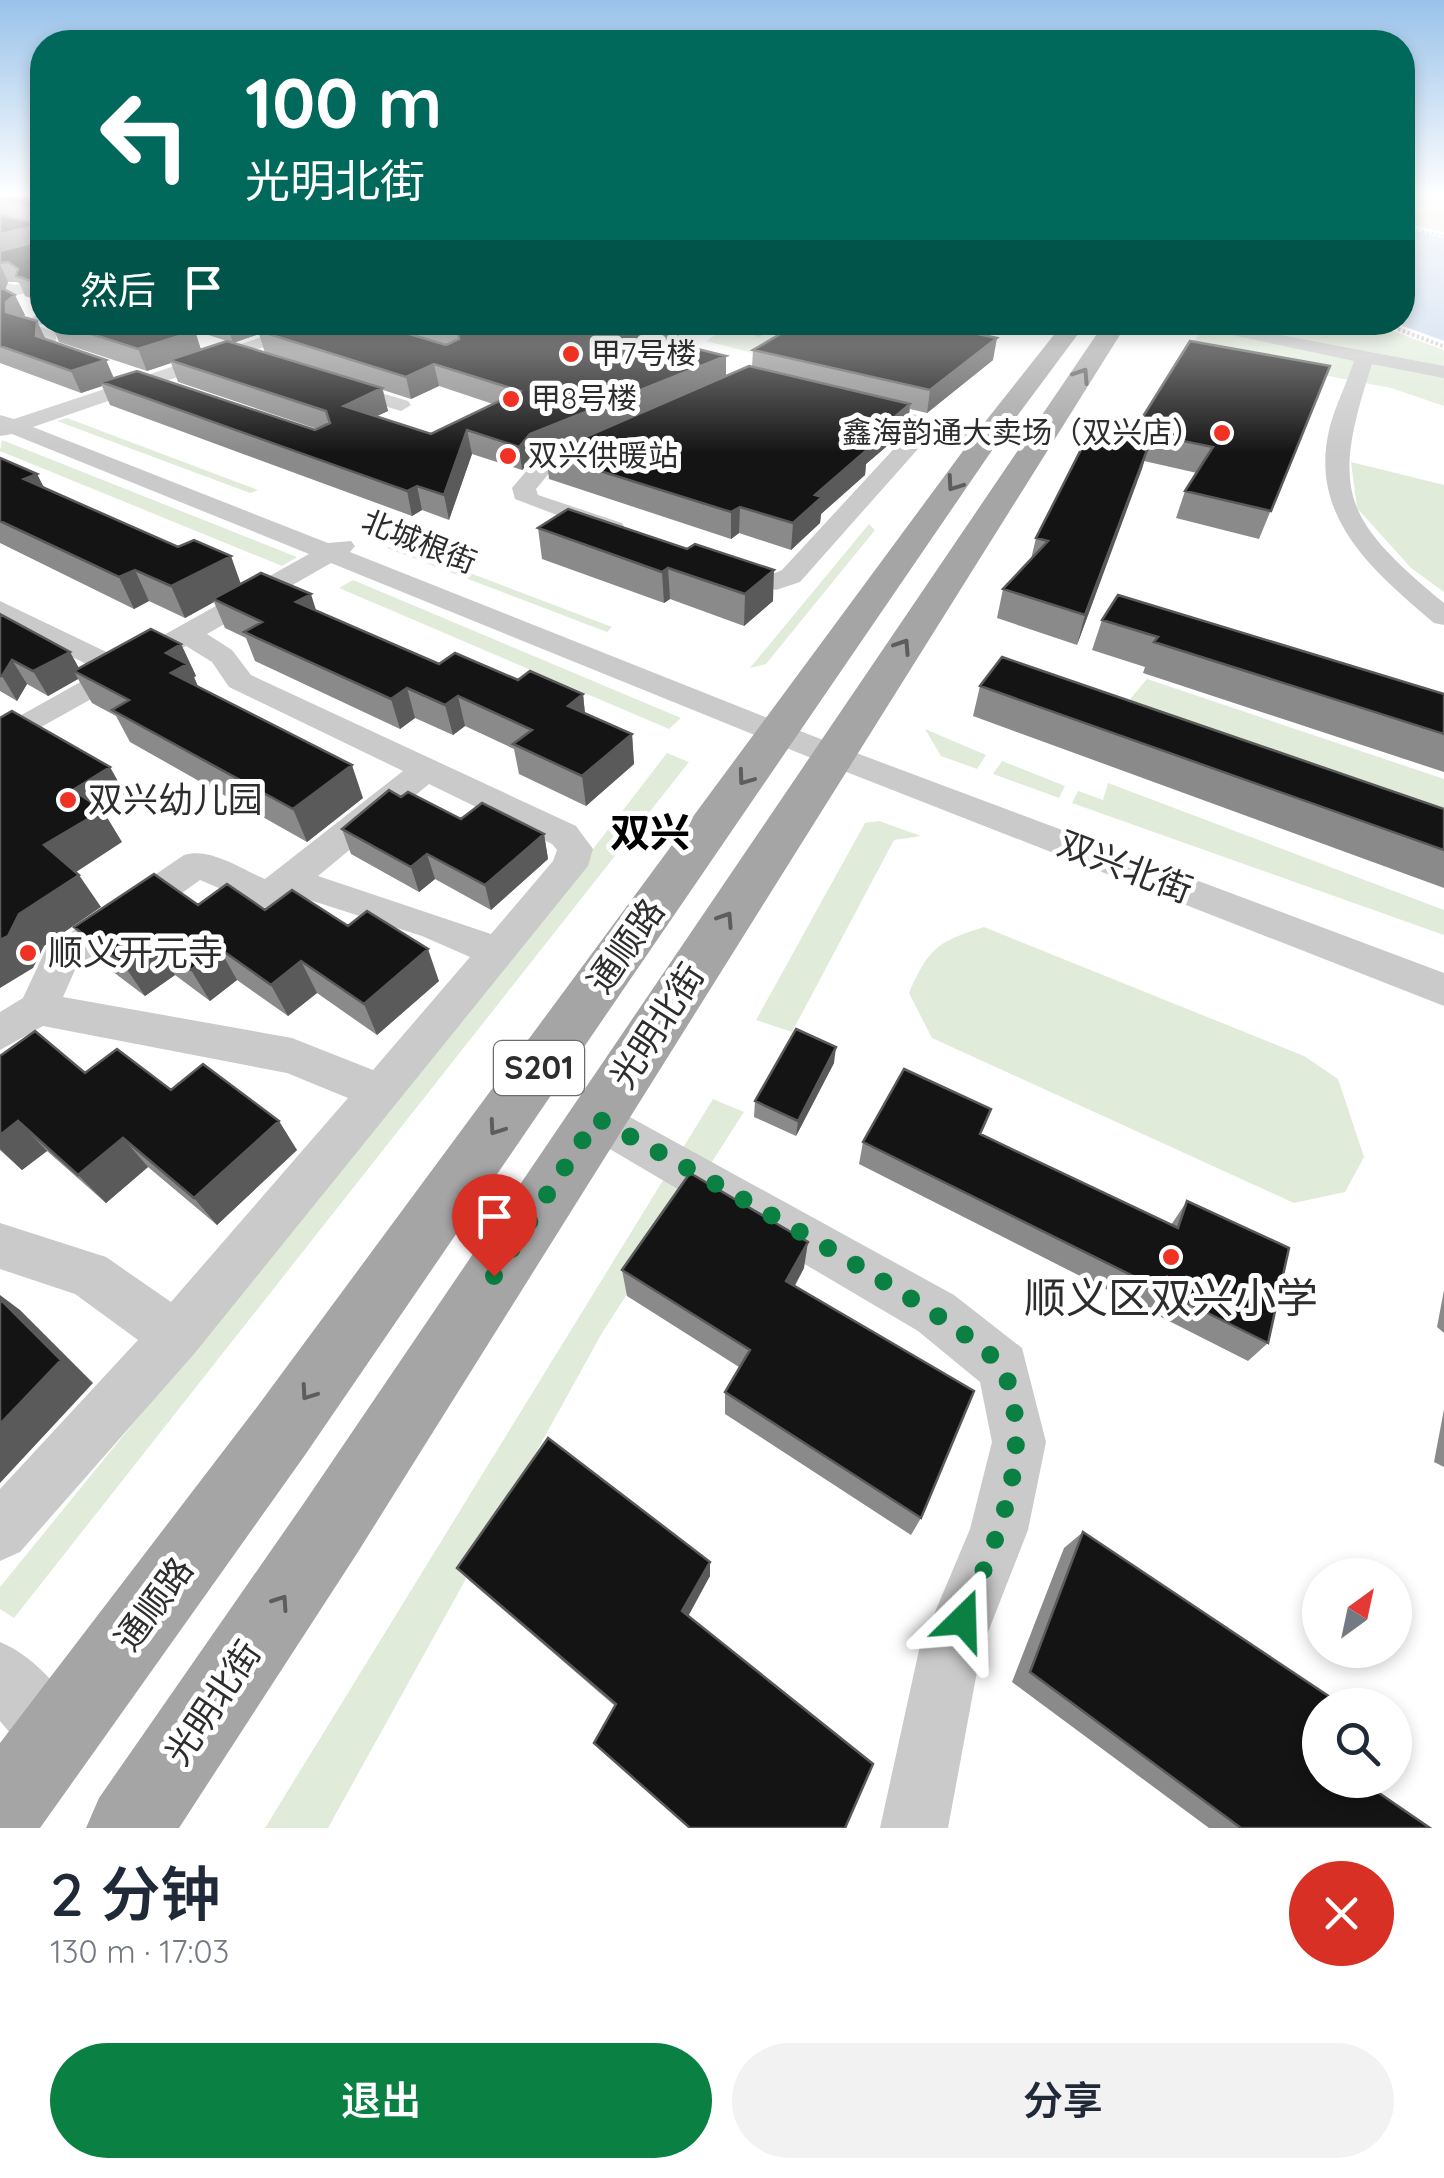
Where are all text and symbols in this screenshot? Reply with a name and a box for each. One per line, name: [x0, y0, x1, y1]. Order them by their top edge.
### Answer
text: 100 m: [245, 58, 442, 146]
icon: left: [80, 70, 210, 200]
text: 光明北街: [245, 152, 425, 208]
icon: arrive: [176, 260, 231, 315]
text: 然后: [80, 266, 156, 314]
place label: 甲7号楼: [591, 334, 696, 372]
marker: 甲7号楼: [560, 343, 582, 365]
one-way arrow: [1070, 368, 1089, 386]
place label: 甲8号楼: [531, 379, 637, 417]
marker: 甲8号楼: [500, 388, 522, 410]
place label: 鑫海韵通大卖场（双兴店）: [842, 413, 1202, 451]
marker: 鑫海韵通大卖场（双兴店）: [1211, 422, 1233, 444]
place label: 双兴供暖站: [528, 436, 678, 474]
marker: 双兴供暖站: [497, 445, 519, 467]
one-way arrow: [948, 473, 966, 492]
street label: 北城根街: [357, 501, 482, 581]
one-way arrow: [891, 639, 909, 658]
one-way arrow: [740, 767, 757, 785]
place label: 双兴幼儿园: [88, 777, 263, 821]
marker: 双兴幼儿园: [57, 789, 79, 811]
district label: 双兴: [610, 807, 690, 857]
street label: 双兴北街: [1052, 820, 1199, 912]
street label: 通顺路: [577, 890, 673, 1001]
one-way arrow: [713, 912, 732, 930]
place label: 顺义开元寺: [48, 930, 223, 974]
marker: 顺义开元寺: [17, 942, 39, 964]
street label: 光明北街: [600, 955, 713, 1096]
road number: S201: [494, 1041, 584, 1095]
one-way arrow: [490, 1117, 508, 1135]
pin: [452, 1174, 537, 1277]
icon: arrive: [467, 1189, 522, 1244]
marker: 顺义区双兴小学: [1160, 1246, 1182, 1268]
place label: 顺义区双兴小学: [1024, 1271, 1318, 1324]
one-way arrow: [301, 1381, 320, 1400]
street label: 通顺路: [105, 1548, 202, 1659]
north arrow: [1302, 1558, 1412, 1668]
map controls: [1302, 1558, 1412, 1798]
position arrow: [911, 1568, 1015, 1672]
one-way arrow: [269, 1594, 287, 1613]
street label: 光明北街: [155, 1632, 270, 1773]
button: search: [1302, 1688, 1412, 1798]
text: 2 分钟: [50, 1856, 221, 1931]
button: close: [1289, 1861, 1394, 1966]
text: 130 m · 17:03: [50, 1931, 229, 1971]
button: 退出: [50, 2043, 712, 2158]
button: 分享: [732, 2043, 1394, 2158]

